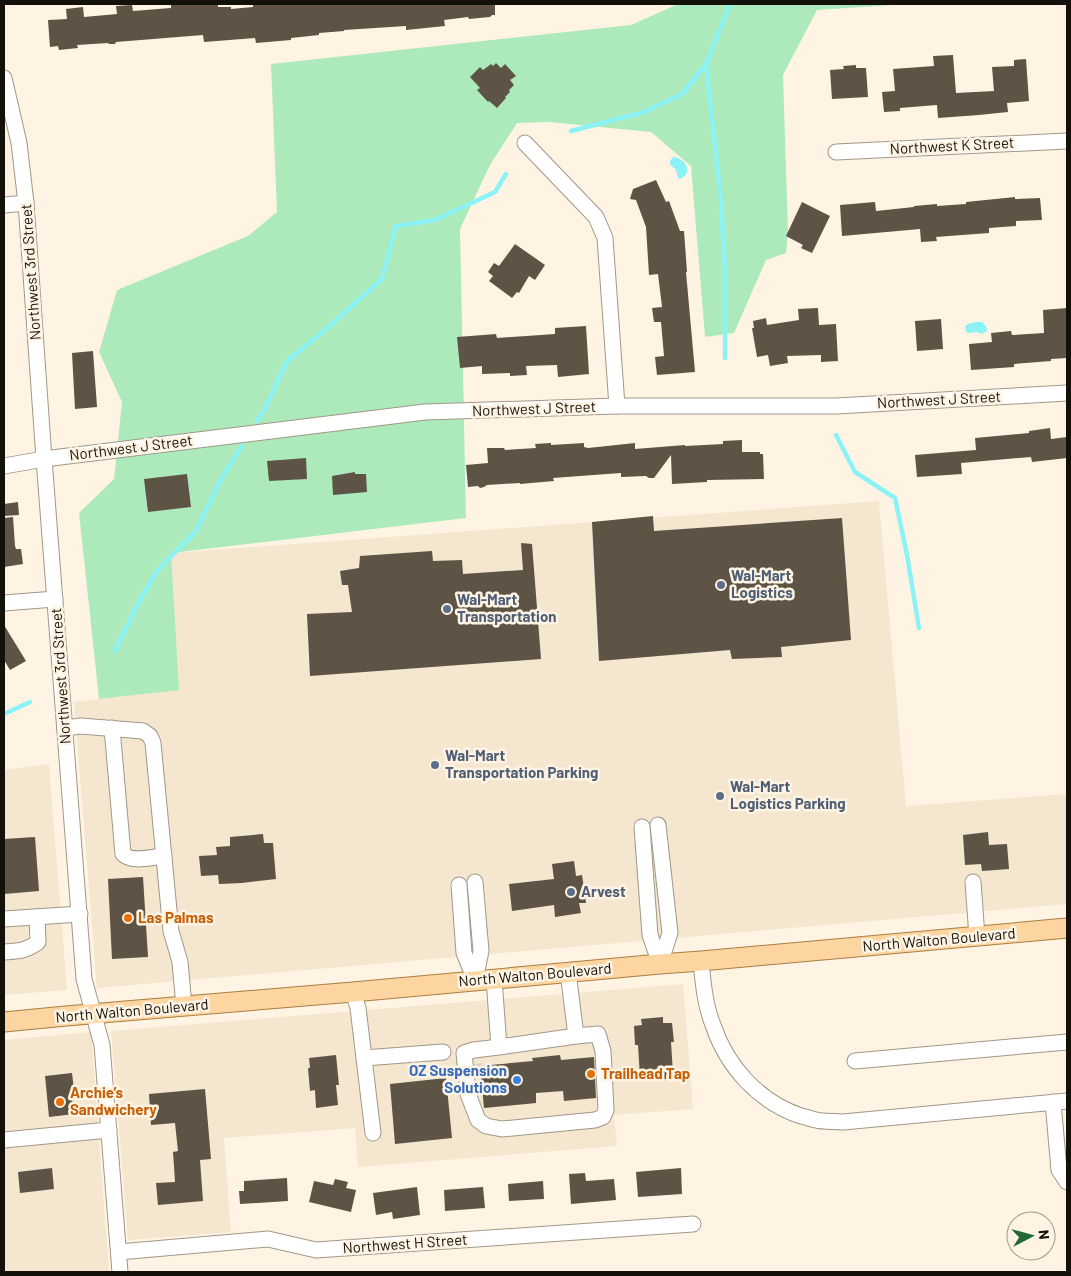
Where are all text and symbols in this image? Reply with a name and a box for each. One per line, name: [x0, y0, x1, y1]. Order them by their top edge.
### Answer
street label: Northwest K Street: [889, 133, 1015, 157]
street label: Northwest 3rd Street: [16, 203, 44, 341]
street label: Northwest J Street: [877, 387, 1001, 411]
street label: Northwest J Street: [472, 397, 596, 419]
street label: Northwest J Street: [68, 431, 194, 464]
place label: Wal-Mart Logistics: [731, 566, 793, 601]
marker: Wal-Mart Logistics: [715, 579, 727, 591]
place label: Wal-Mart Transportation: [457, 590, 556, 625]
marker: Wal-Mart Transportation: [441, 603, 453, 615]
street label: Northwest 3rd Street: [46, 607, 74, 745]
place label: Wal-Mart Transportation Parking: [445, 746, 598, 781]
marker: Wal-Mart Transportation Parking: [429, 759, 441, 771]
place label: Wal-Mart Logistics Parking: [730, 777, 846, 812]
marker: Wal-Mart Logistics Parking: [714, 790, 726, 802]
place label: Arvest: [581, 882, 626, 900]
marker: Arvest: [565, 886, 577, 898]
place label: Las Palmas: [138, 908, 214, 926]
marker: Las Palmas: [122, 912, 134, 924]
street label: North Walton Boulevard: [862, 923, 1016, 955]
street label: North Walton Boulevard: [458, 958, 612, 990]
street label: North Walton Boulevard: [55, 994, 209, 1026]
place label: OZ Suspension Solutions: [409, 1061, 507, 1096]
place label: Trailhead Tap: [601, 1064, 690, 1082]
marker: Trailhead Tap: [585, 1068, 597, 1080]
marker: OZ Suspension Solutions: [511, 1074, 523, 1086]
place label: Archie’s Sandwichery: [70, 1083, 157, 1118]
marker: Archie’s Sandwichery: [54, 1096, 66, 1108]
north arrow: [1006, 1211, 1056, 1261]
text: N: [1035, 1229, 1053, 1240]
street label: Northwest H Street: [342, 1230, 468, 1256]

